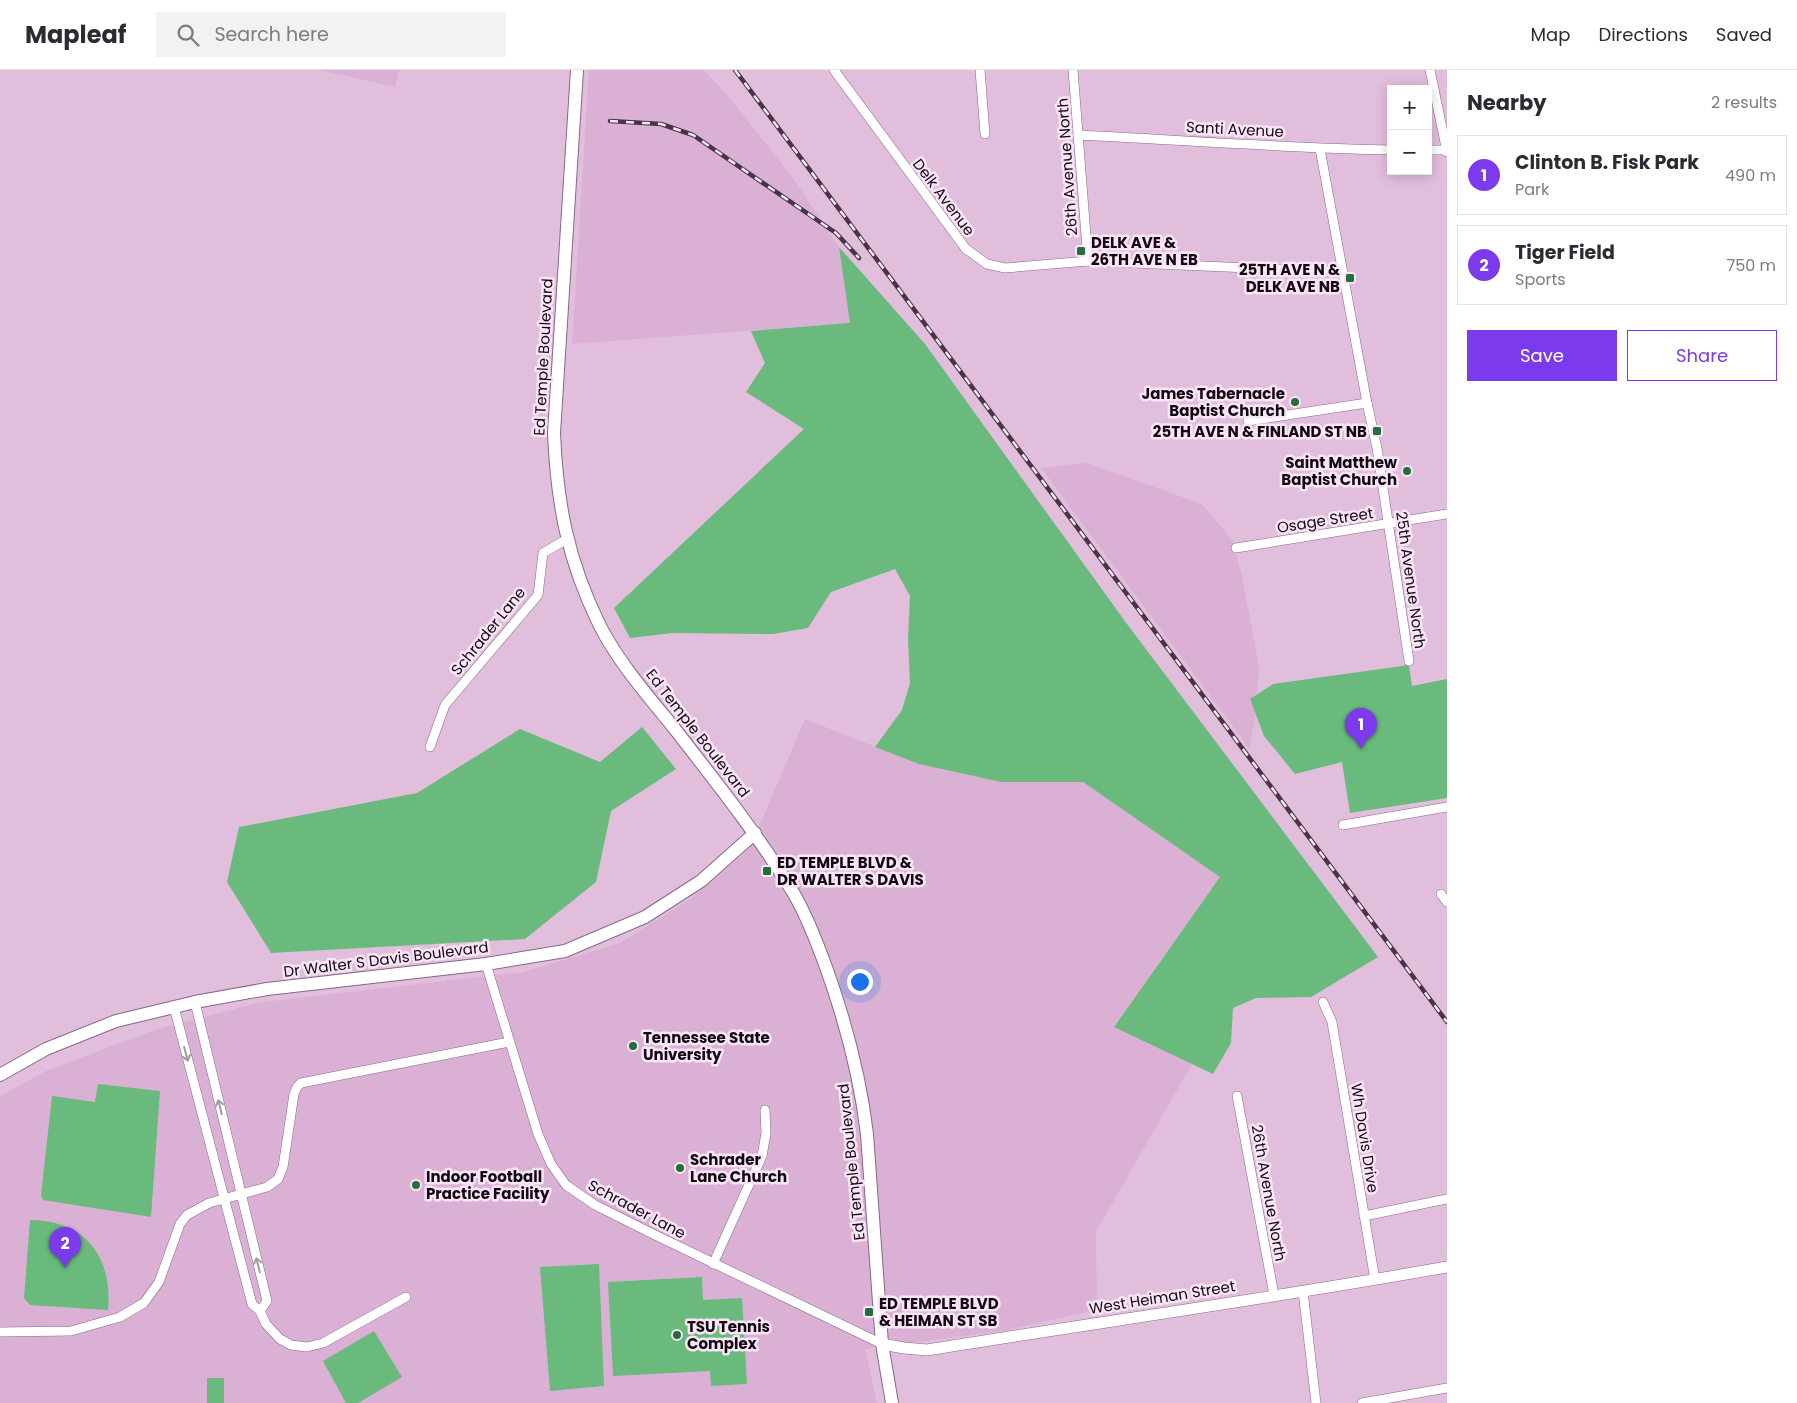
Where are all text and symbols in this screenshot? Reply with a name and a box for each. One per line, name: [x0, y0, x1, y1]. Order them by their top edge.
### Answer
search box: [156, 12, 506, 57]
text: Mapleaf: [25, 18, 126, 51]
icon: search: [174, 21, 202, 49]
text: Search here: [214, 21, 329, 48]
text: Map: [1531, 22, 1570, 47]
text: Directions: [1598, 22, 1688, 47]
text: Saved: [1716, 22, 1772, 47]
map controls: [1387, 85, 1432, 175]
button: +: [1387, 85, 1432, 130]
text: Nearby: [1467, 88, 1547, 117]
text: 2 results: [1711, 91, 1777, 114]
street label: 26th Avenue North: [1052, 97, 1082, 237]
street label: Santi Avenue: [1186, 116, 1284, 142]
button: −: [1387, 130, 1432, 175]
text: Clinton B. Fisk Park: [1515, 149, 1699, 176]
street label: Delk Avenue: [908, 154, 980, 240]
text: 1: [1481, 164, 1487, 187]
text: 490 m: [1725, 164, 1776, 187]
text: Park: [1515, 178, 1549, 201]
place label: DELK AVE & 26TH AVE N EB: [1091, 232, 1198, 270]
text: Tiger Field: [1515, 239, 1615, 266]
marker: DELK AVE & 26TH AVE N EB: [1075, 245, 1087, 257]
text: 2: [1479, 254, 1489, 277]
text: 750 m: [1726, 254, 1776, 277]
place label: 25TH AVE N & DELK AVE NB: [1239, 259, 1340, 297]
text: Sports: [1515, 268, 1566, 291]
marker: 25TH AVE N & DELK AVE NB: [1344, 272, 1356, 284]
street label: Ed Temple Boulevard: [528, 278, 558, 436]
button: Save: [1467, 330, 1617, 381]
button: Share: [1627, 330, 1777, 381]
place label: James Tabernacle Baptist Church: [1142, 383, 1285, 421]
marker: James Tabernacle Baptist Church: [1289, 396, 1301, 408]
place label: 25TH AVE N & FINLAND ST NB: [1153, 421, 1367, 442]
marker: 25TH AVE N & FINLAND ST NB: [1371, 425, 1383, 437]
place label: Saint Matthew Baptist Church: [1281, 452, 1397, 490]
marker: Saint Matthew Baptist Church: [1401, 465, 1413, 477]
street label: Osage Street: [1275, 502, 1375, 538]
street label: 25th Avenue North: [1391, 510, 1431, 650]
street label: Schrader Lane: [446, 582, 530, 680]
street label: Ed Temple Boulevard: [641, 664, 755, 802]
pin: 1: [1345, 708, 1377, 749]
place label: ED TEMPLE BLVD & DR WALTER S DAVIS: [777, 852, 924, 890]
marker: ED TEMPLE BLVD & DR WALTER S DAVIS: [761, 865, 773, 877]
street label: Dr Walter S Davis Boulevard: [282, 936, 490, 982]
your location: [847, 969, 873, 995]
place label: Tennessee State University: [643, 1027, 770, 1065]
marker: Tennessee State University: [627, 1040, 639, 1052]
one-way arrow: [182, 1046, 192, 1062]
street label: Wh Davis Drive: [1346, 1082, 1384, 1194]
street label: Ed Temple Boulevard: [832, 1083, 870, 1241]
one-way arrow: [215, 1100, 224, 1116]
street label: 26th Avenue North: [1247, 1123, 1291, 1263]
place label: Schrader Lane Church: [690, 1149, 787, 1187]
marker: Schrader Lane Church: [674, 1162, 686, 1174]
place label: Indoor Football Practice Facility: [426, 1166, 550, 1204]
street label: Schrader Lane: [584, 1174, 690, 1244]
marker: Indoor Football Practice Facility: [410, 1179, 422, 1191]
pin: 2: [49, 1227, 81, 1268]
one-way arrow: [253, 1258, 262, 1274]
street label: West Heiman Street: [1087, 1275, 1237, 1319]
place label: ED TEMPLE BLVD & HEIMAN ST SB: [879, 1293, 999, 1331]
marker: ED TEMPLE BLVD & HEIMAN ST SB: [863, 1306, 875, 1318]
place label: TSU Tennis Complex: [687, 1316, 770, 1354]
marker: TSU Tennis Complex: [671, 1329, 683, 1341]

